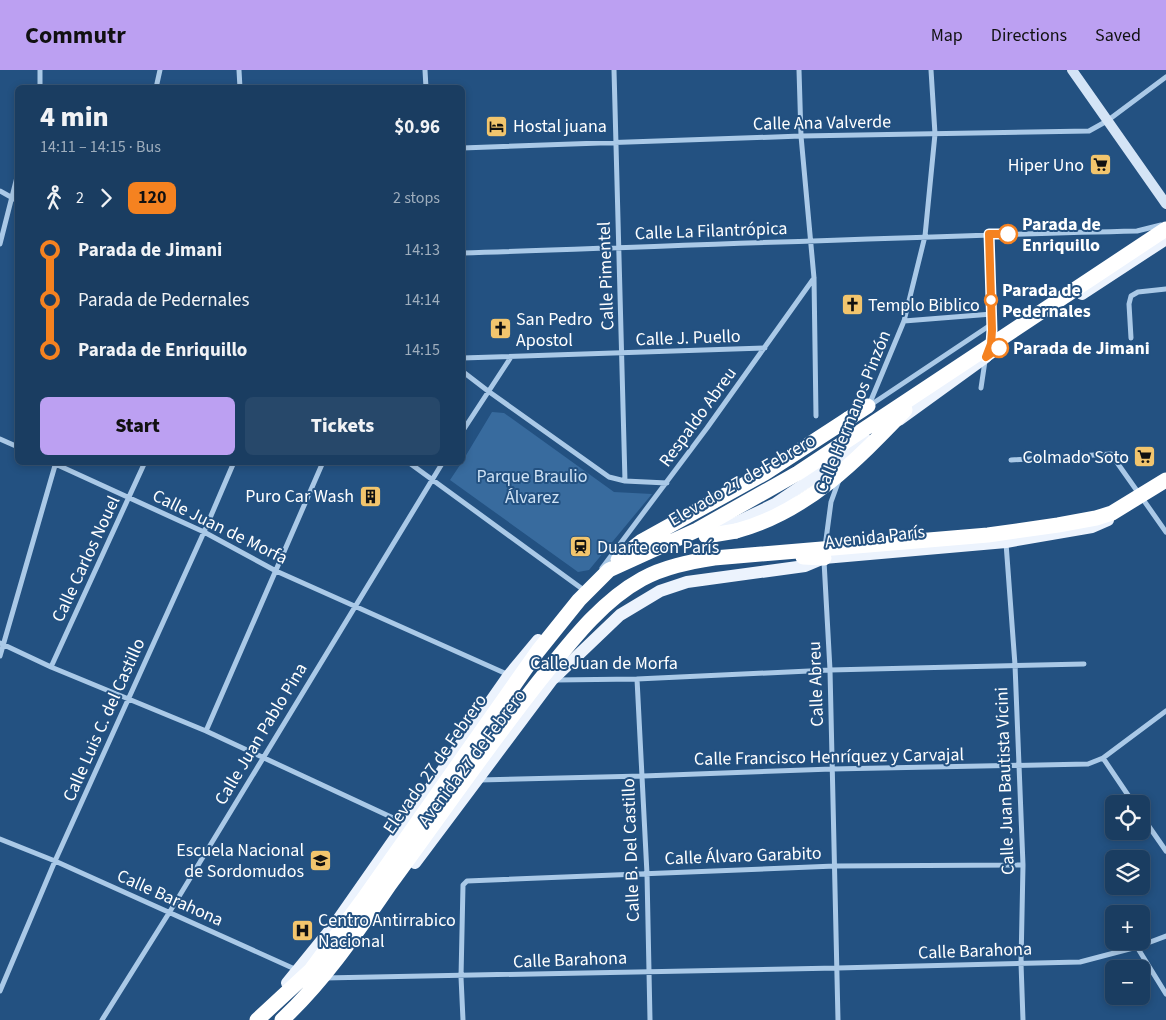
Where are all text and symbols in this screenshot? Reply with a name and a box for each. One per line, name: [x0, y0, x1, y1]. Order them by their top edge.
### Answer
text: Commutr: [25, 18, 126, 53]
text: Map: [931, 23, 963, 48]
text: Directions: [991, 23, 1067, 48]
text: Saved: [1095, 23, 1141, 48]
text: 4 min: [40, 97, 109, 137]
street label: Calle Ana Valverde: [753, 109, 891, 137]
text: $0.96: [394, 114, 440, 141]
hotel icon: Hostal juana: [485, 114, 509, 138]
place label: Hostal juana: [513, 114, 607, 139]
text: 14:11 – 14:15 · Bus: [40, 136, 161, 158]
place label: Hiper Uno: [1008, 153, 1084, 178]
supermarket icon: Hiper Uno: [1088, 153, 1112, 177]
icon: walk: [40, 184, 68, 212]
icon: forward: [92, 184, 120, 212]
text: 120: [138, 185, 166, 210]
text: 2: [76, 187, 84, 209]
text: 2 stops: [393, 187, 440, 209]
place label: Parada de Enriquillo: [1022, 212, 1101, 258]
street label: Calle La Filantrópica: [634, 216, 788, 246]
street label: Calle Pimentel: [592, 221, 620, 331]
marker: Parada de Enriquillo: [998, 224, 1018, 244]
text: Parada de Jimani: [78, 237, 222, 264]
text: 14:13: [404, 239, 440, 261]
place label: Parada de Pedernales: [1002, 278, 1091, 324]
text: Parada de Pedernales: [78, 287, 249, 314]
text: 14:14: [404, 289, 440, 311]
church icon: Templo Biblico: [840, 293, 864, 317]
place label: Templo Biblico: [868, 293, 980, 318]
marker: Parada de Pedernales: [984, 293, 998, 307]
place label: San Pedro Apostol: [516, 307, 593, 353]
church icon: San Pedro Apostol: [488, 317, 512, 341]
street label: Calle J. Puello: [635, 324, 741, 352]
street label: Calle Hermanos Pinzón: [809, 327, 897, 497]
place label: Parada de Jimani: [1013, 336, 1150, 361]
text: Parada de Enriquillo: [78, 337, 247, 364]
marker: Parada de Jimani: [989, 338, 1009, 358]
text: 14:15: [404, 339, 440, 361]
street label: Respaldo Abreu: [653, 362, 743, 472]
button: Start: [40, 397, 235, 455]
button: Tickets: [245, 397, 440, 455]
street label: Elevado 27 de Febrero: [664, 428, 820, 532]
place label: Colmado Soto: [1022, 445, 1129, 470]
supermarket icon: Colmado Soto: [1133, 445, 1157, 469]
park label: Parque Braulio Álvarez: [477, 464, 587, 510]
street label: Calle Juan de Morfa: [148, 483, 292, 571]
place label: Puro Car Wash: [245, 484, 354, 509]
building icon: Puro Car Wash: [358, 484, 382, 508]
street label: Calle Carlos Nouel: [46, 492, 126, 626]
street label: Avenida París: [824, 519, 926, 555]
station icon: Duarte con París: [569, 535, 593, 559]
place label: Duarte con París: [597, 535, 719, 560]
street label: Calle Luis C. del Castillo: [57, 634, 151, 806]
street label: Calle Abreu: [802, 641, 830, 727]
street label: Calle Juan de Morfa: [530, 651, 678, 676]
street label: Calle Juan Pablo Pina: [209, 658, 313, 810]
street label: Avenida 27 de Febrero: [412, 684, 532, 832]
street label: Calle Juan Bautista Vicini: [989, 687, 1021, 875]
street label: Elevado 27 de Febrero: [377, 689, 493, 839]
street label: Calle Francisco Henríquez y Carvajal: [694, 742, 964, 772]
street label: Calle B. Del Castillo: [616, 778, 646, 922]
map controls: [1105, 795, 1150, 1005]
button: locate: [1105, 795, 1150, 840]
place label: Escuela Nacional de Sordomudos: [176, 838, 304, 884]
street label: Calle Álvaro Garabito: [664, 841, 822, 871]
school or university icon: Escuela Nacional de Sordomudos: [308, 848, 332, 872]
button: layers: [1105, 850, 1150, 895]
street label: Calle Barahona: [113, 863, 227, 933]
button: +: [1105, 905, 1150, 950]
place label: Centro Antirrabico Nacional: [318, 908, 456, 954]
hospital icon: Centro Antirrabico Nacional: [290, 918, 314, 942]
street label: Calle Barahona: [918, 937, 1032, 965]
street label: Calle Barahona: [513, 946, 627, 974]
button: −: [1105, 960, 1150, 1005]

